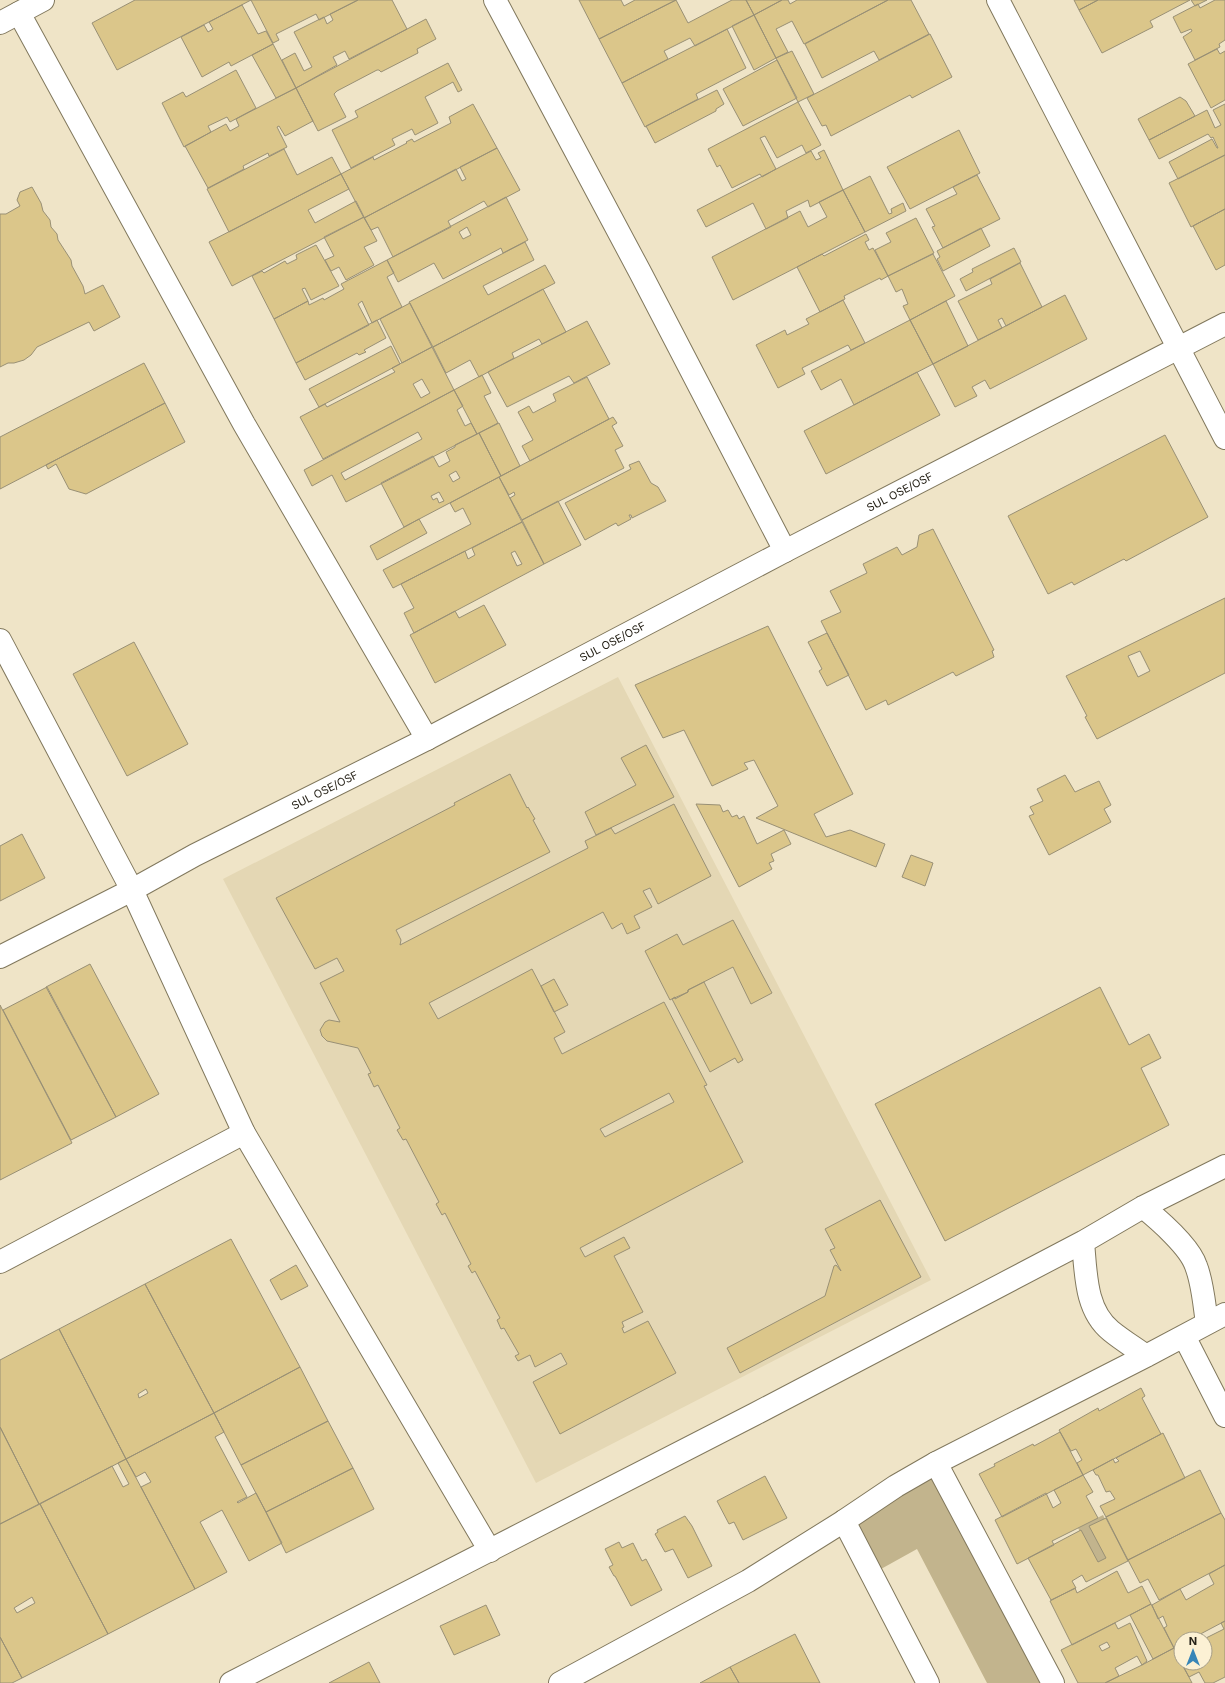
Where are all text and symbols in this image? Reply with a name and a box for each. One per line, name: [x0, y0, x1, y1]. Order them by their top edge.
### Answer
street label: SUL OSE/OSF: [864, 469, 935, 515]
street label: SUL OSE/OSF: [577, 619, 648, 665]
street label: SUL OSE/OSF: [289, 768, 360, 813]
north arrow: [1173, 1631, 1213, 1671]
text: N: [1189, 1634, 1197, 1648]

